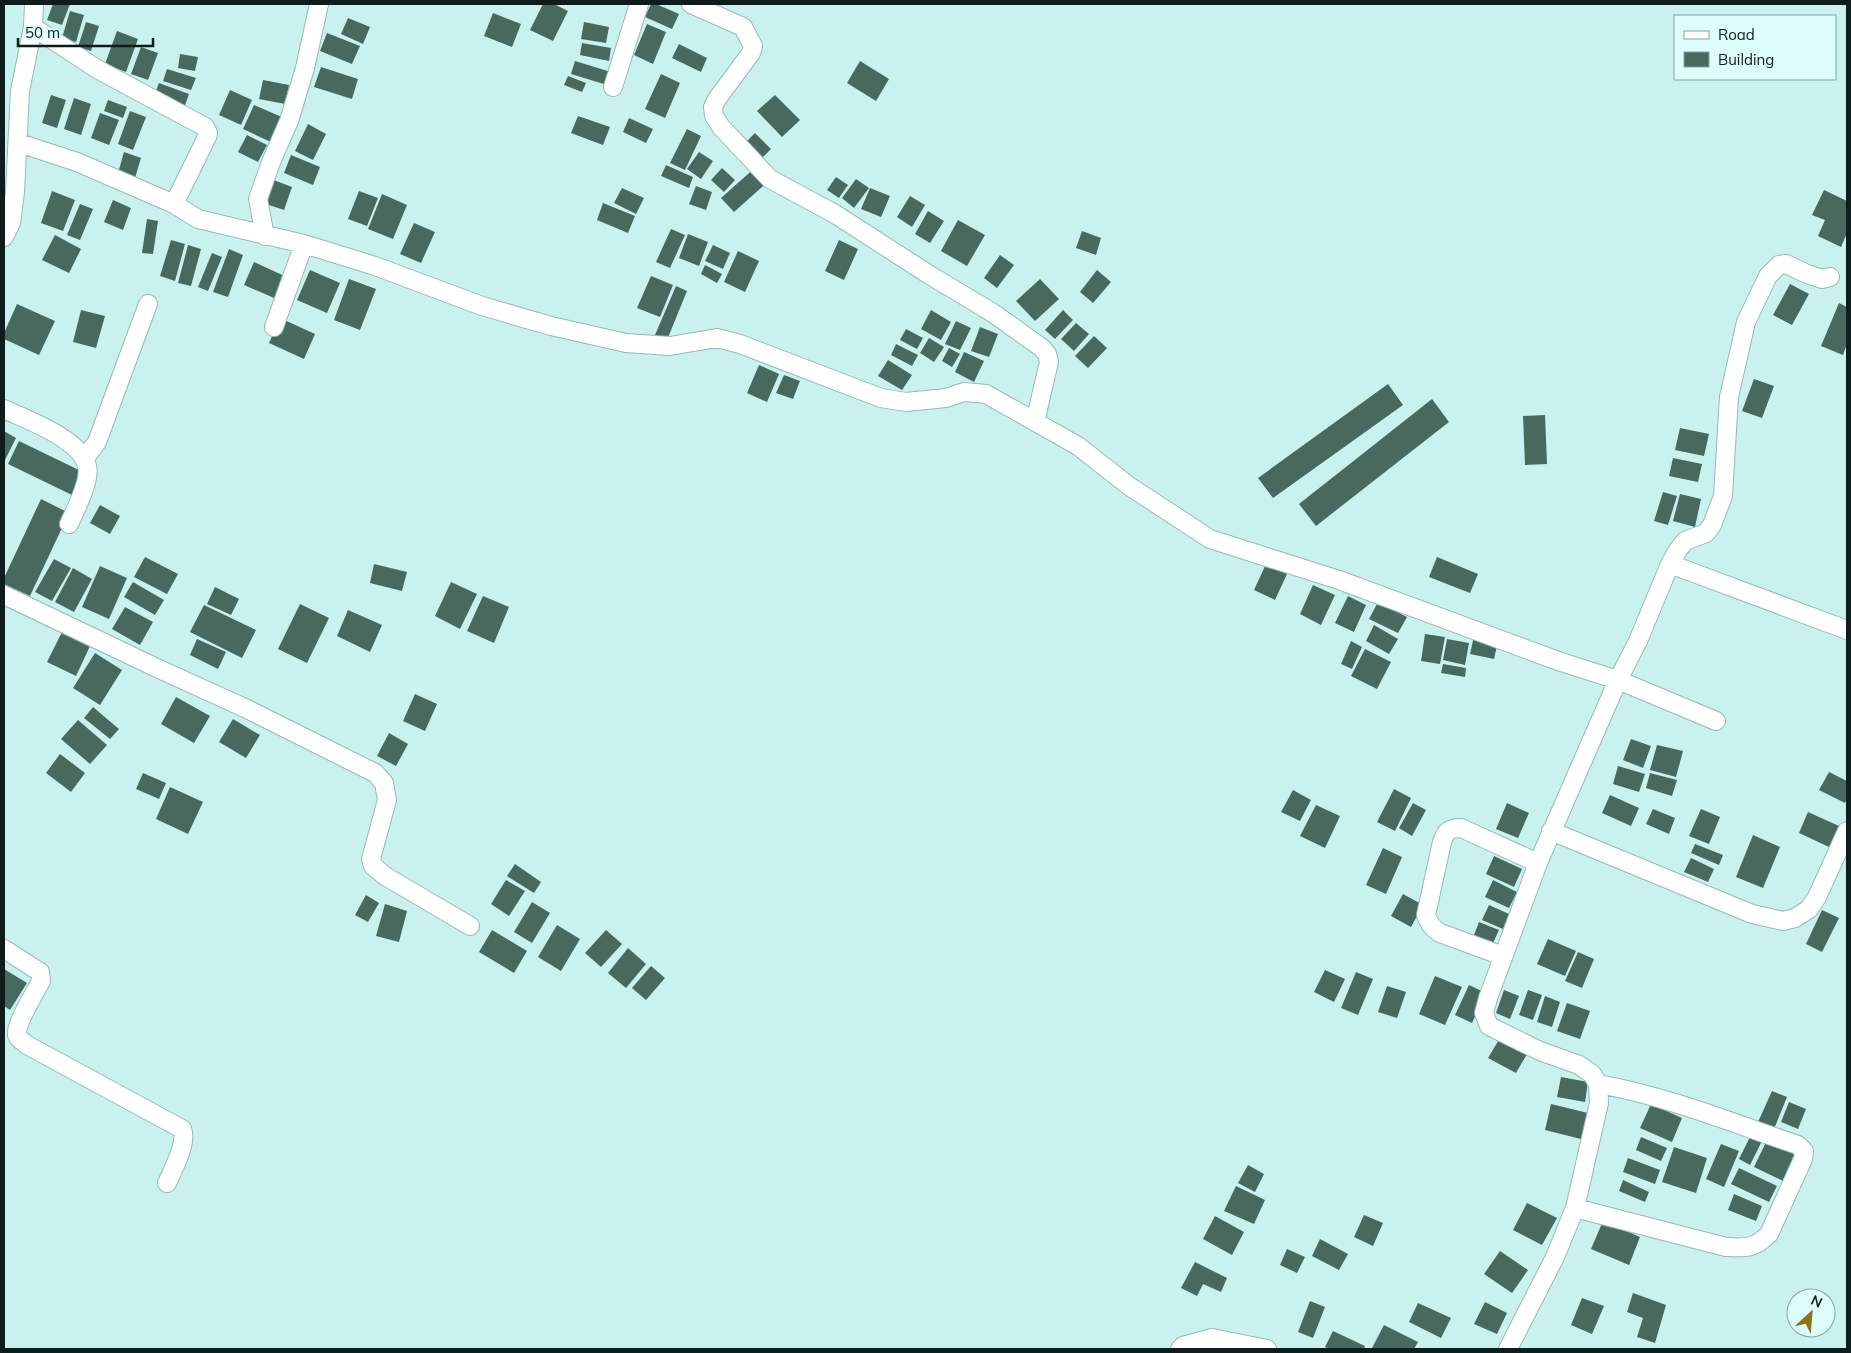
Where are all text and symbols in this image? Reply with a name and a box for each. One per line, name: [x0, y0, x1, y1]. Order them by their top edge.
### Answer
scale bar: [18, 15, 152, 47]
legend: [1674, 15, 1836, 80]
text: 50 m: [25, 23, 60, 42]
text: Road: [1718, 25, 1755, 44]
text: Building: [1718, 50, 1774, 69]
north arrow: [1786, 1288, 1836, 1338]
text: N: [1808, 1291, 1825, 1312]

